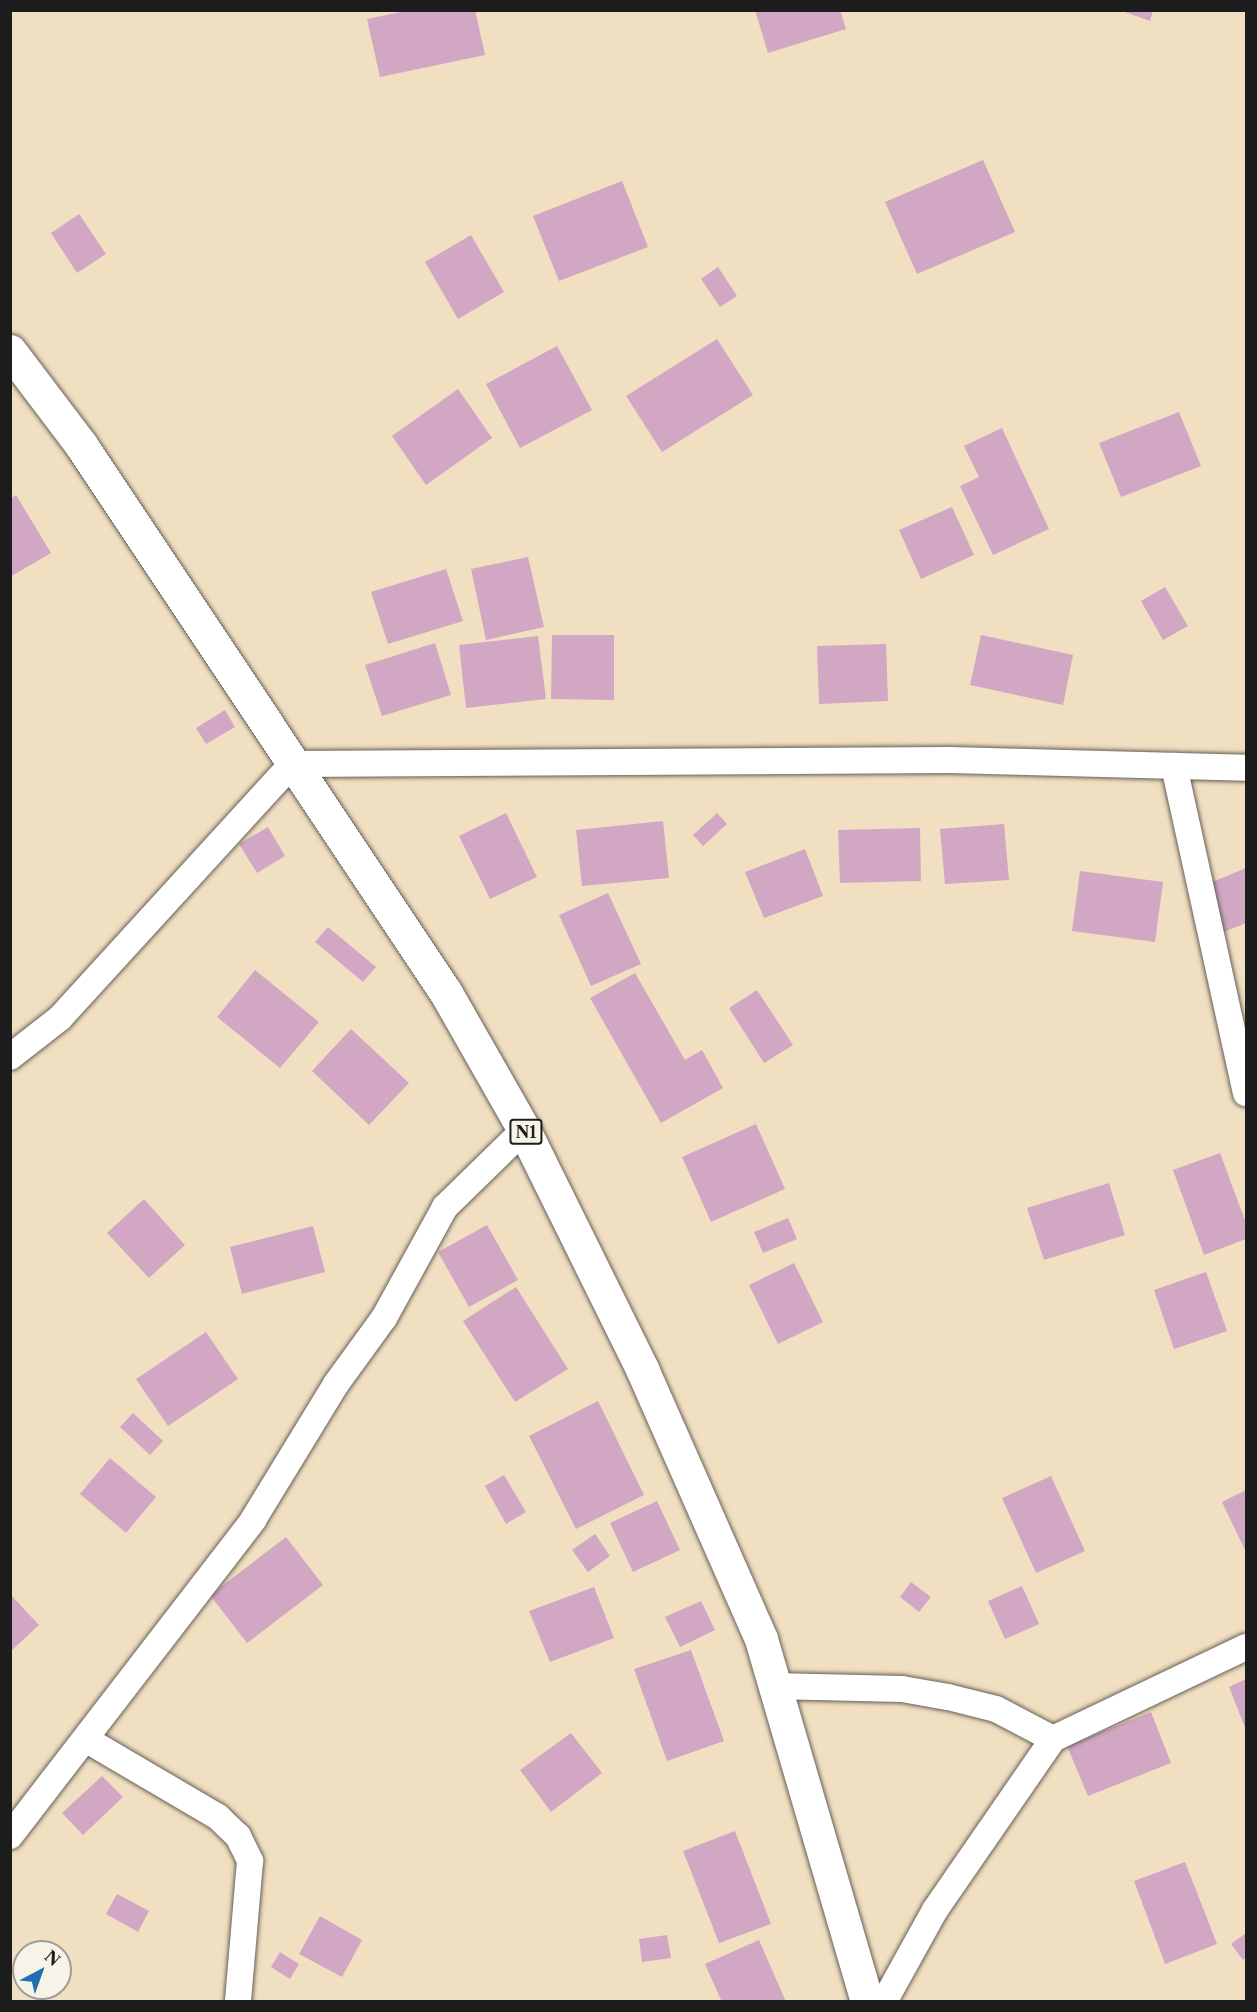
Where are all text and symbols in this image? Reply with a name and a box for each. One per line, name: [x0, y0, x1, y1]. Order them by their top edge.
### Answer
road number: N1: [508, 1119, 544, 1145]
north arrow: [12, 1940, 72, 2000]
text: N: [41, 1946, 64, 1970]

